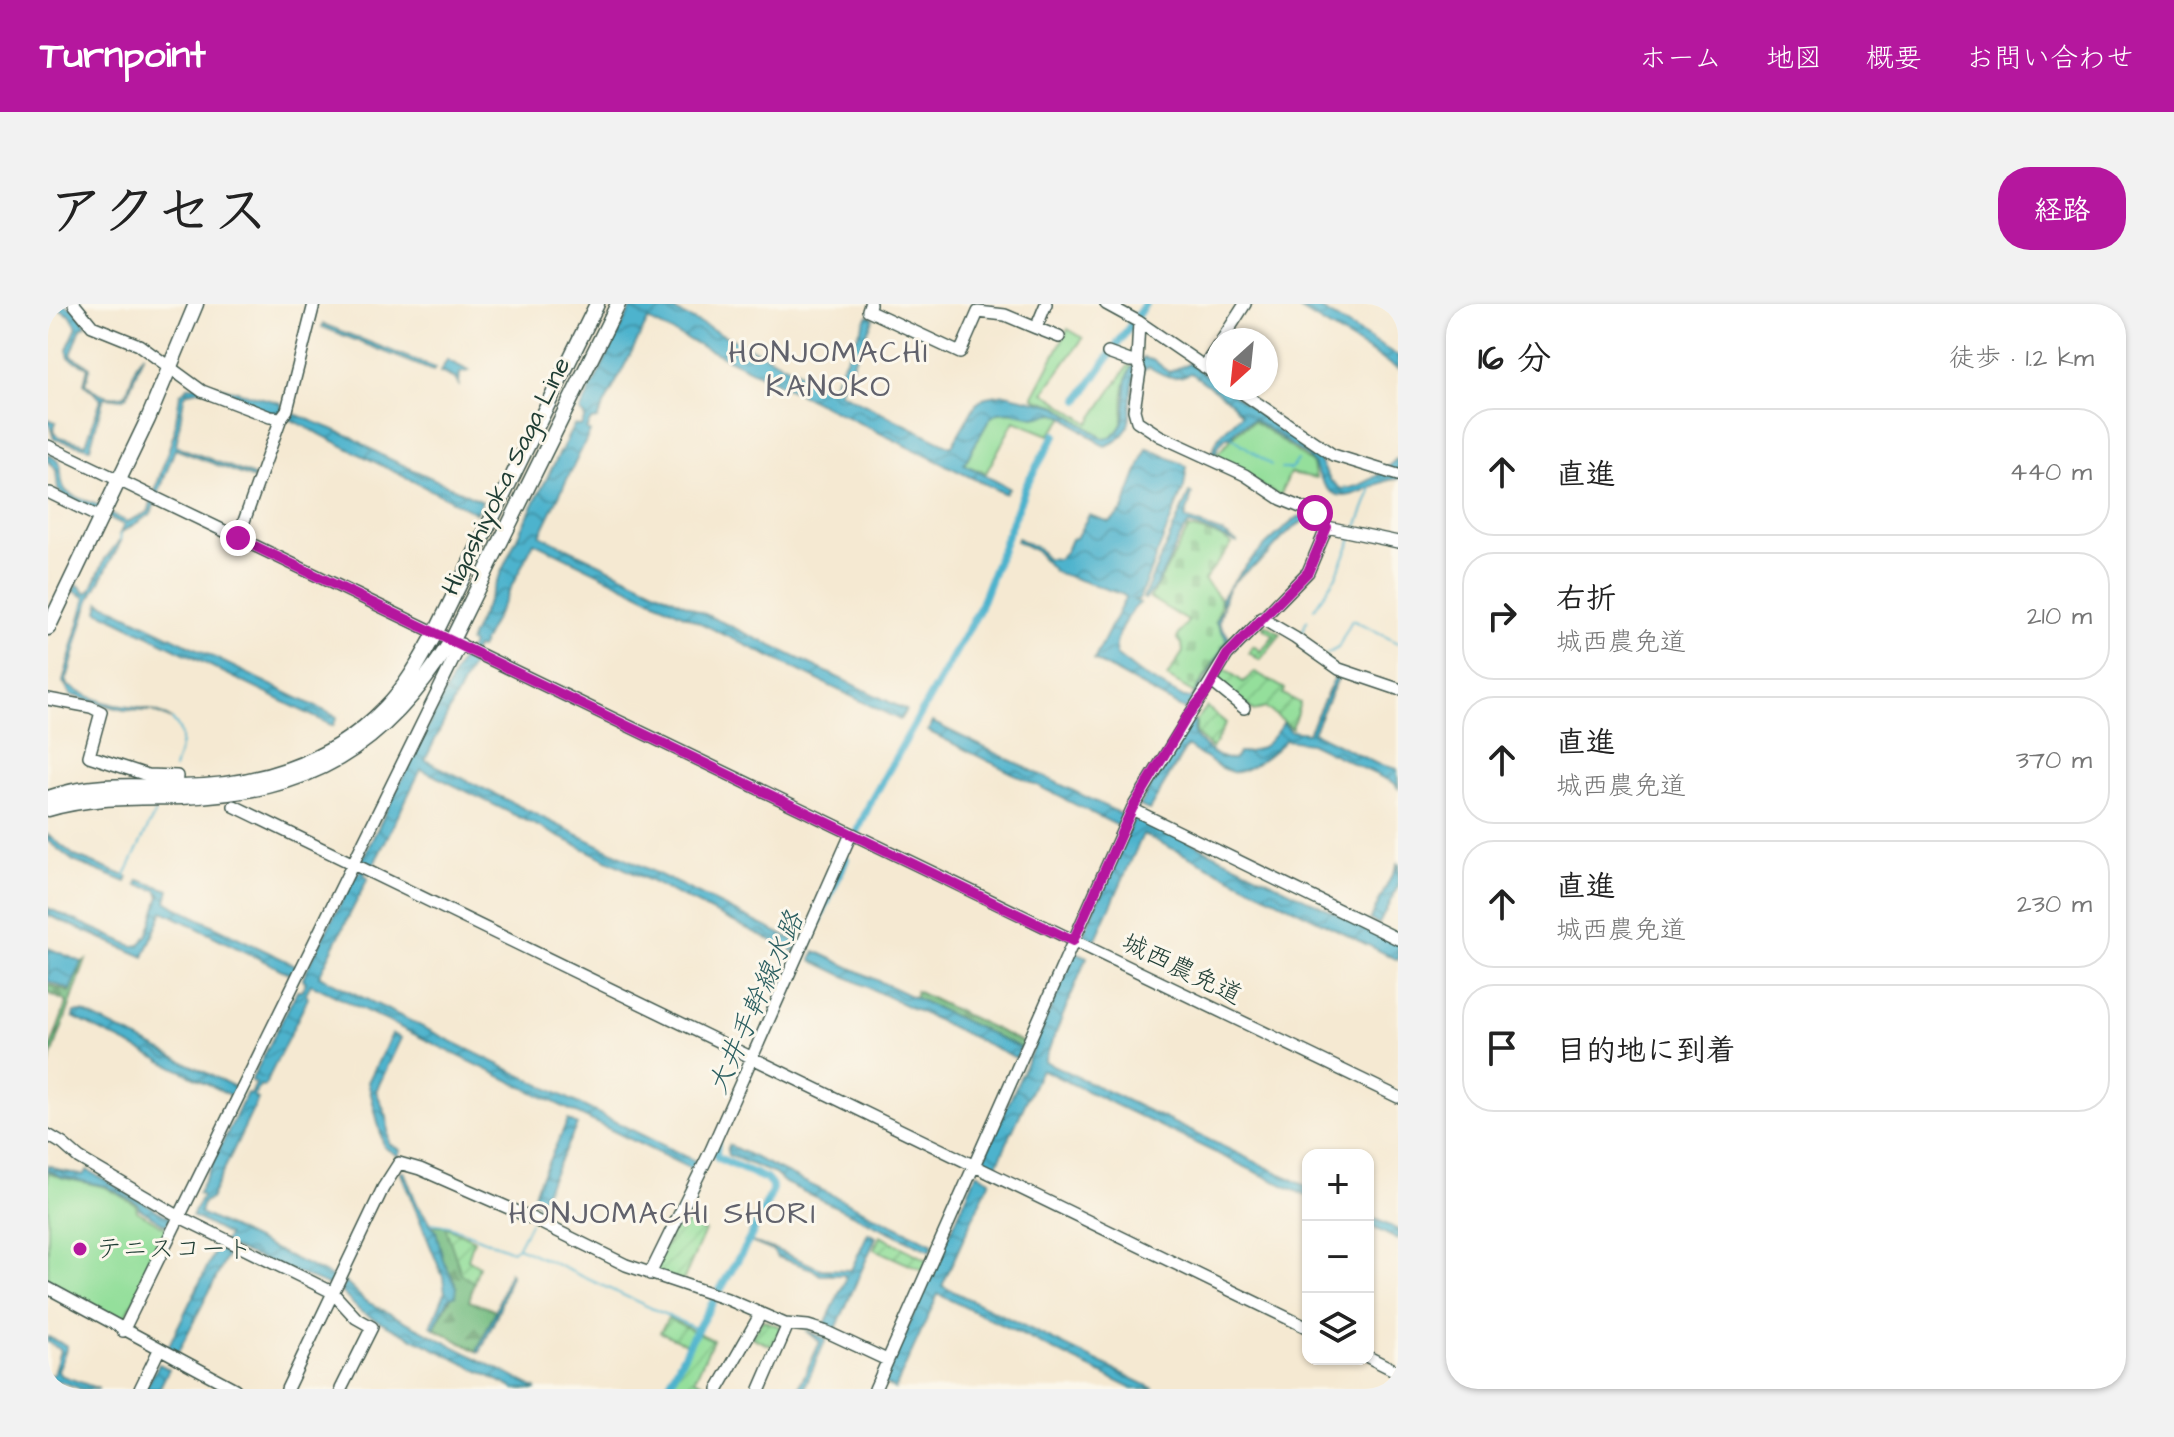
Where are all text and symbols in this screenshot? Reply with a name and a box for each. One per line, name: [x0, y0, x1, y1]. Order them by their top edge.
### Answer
text: Turnpoint: [40, 30, 206, 82]
text: ホーム: [1639, 39, 1722, 78]
text: 地図: [1766, 39, 1822, 78]
text: 概要: [1866, 39, 1922, 78]
text: お問い合わせ: [1966, 39, 2134, 78]
button: 経路: [1998, 167, 2126, 250]
text: アクセス: [48, 174, 269, 252]
north arrow: [1206, 328, 1278, 400]
district label: HONJOMACHI KANOKO: [728, 332, 930, 408]
text: 16 分: [1478, 335, 1551, 383]
text: 徒歩 · 1.2 km: [1949, 340, 2094, 376]
street label: Higashiyoka Saga Line: [433, 351, 581, 602]
icon: ahead: [1480, 450, 1524, 494]
text: 直進: [1556, 454, 1616, 496]
text: 440 m: [2010, 454, 2092, 490]
route start: [1297, 495, 1333, 531]
route end: [220, 520, 256, 556]
text: 右折: [1556, 578, 1616, 620]
icon: right: [1480, 594, 1524, 638]
text: 210 m: [2027, 598, 2092, 634]
text: 城西農免道: [1556, 624, 1686, 660]
text: 直進: [1556, 722, 1616, 764]
icon: ahead: [1480, 738, 1524, 782]
text: 370 m: [2016, 742, 2092, 778]
text: 城西農免道: [1556, 768, 1686, 804]
text: 直進: [1556, 866, 1616, 908]
icon: ahead: [1480, 882, 1524, 926]
text: 230 m: [2017, 886, 2092, 922]
water label: 大井手幹線水路: [698, 904, 814, 1100]
text: 城西農免道: [1556, 912, 1686, 948]
street label: 城西農免道: [1116, 924, 1248, 1014]
icon: arrive: [1480, 1026, 1524, 1070]
text: 目的地に到着: [1556, 1030, 1736, 1072]
map controls: [1302, 1149, 1374, 1365]
button: +: [1302, 1149, 1374, 1221]
district label: HONJOMACHI SHORI: [509, 1193, 817, 1235]
button: −: [1302, 1221, 1374, 1293]
place label: テニスコート: [96, 1231, 253, 1267]
marker: テニスコート: [71, 1240, 89, 1258]
button: layers: [1302, 1293, 1374, 1365]

